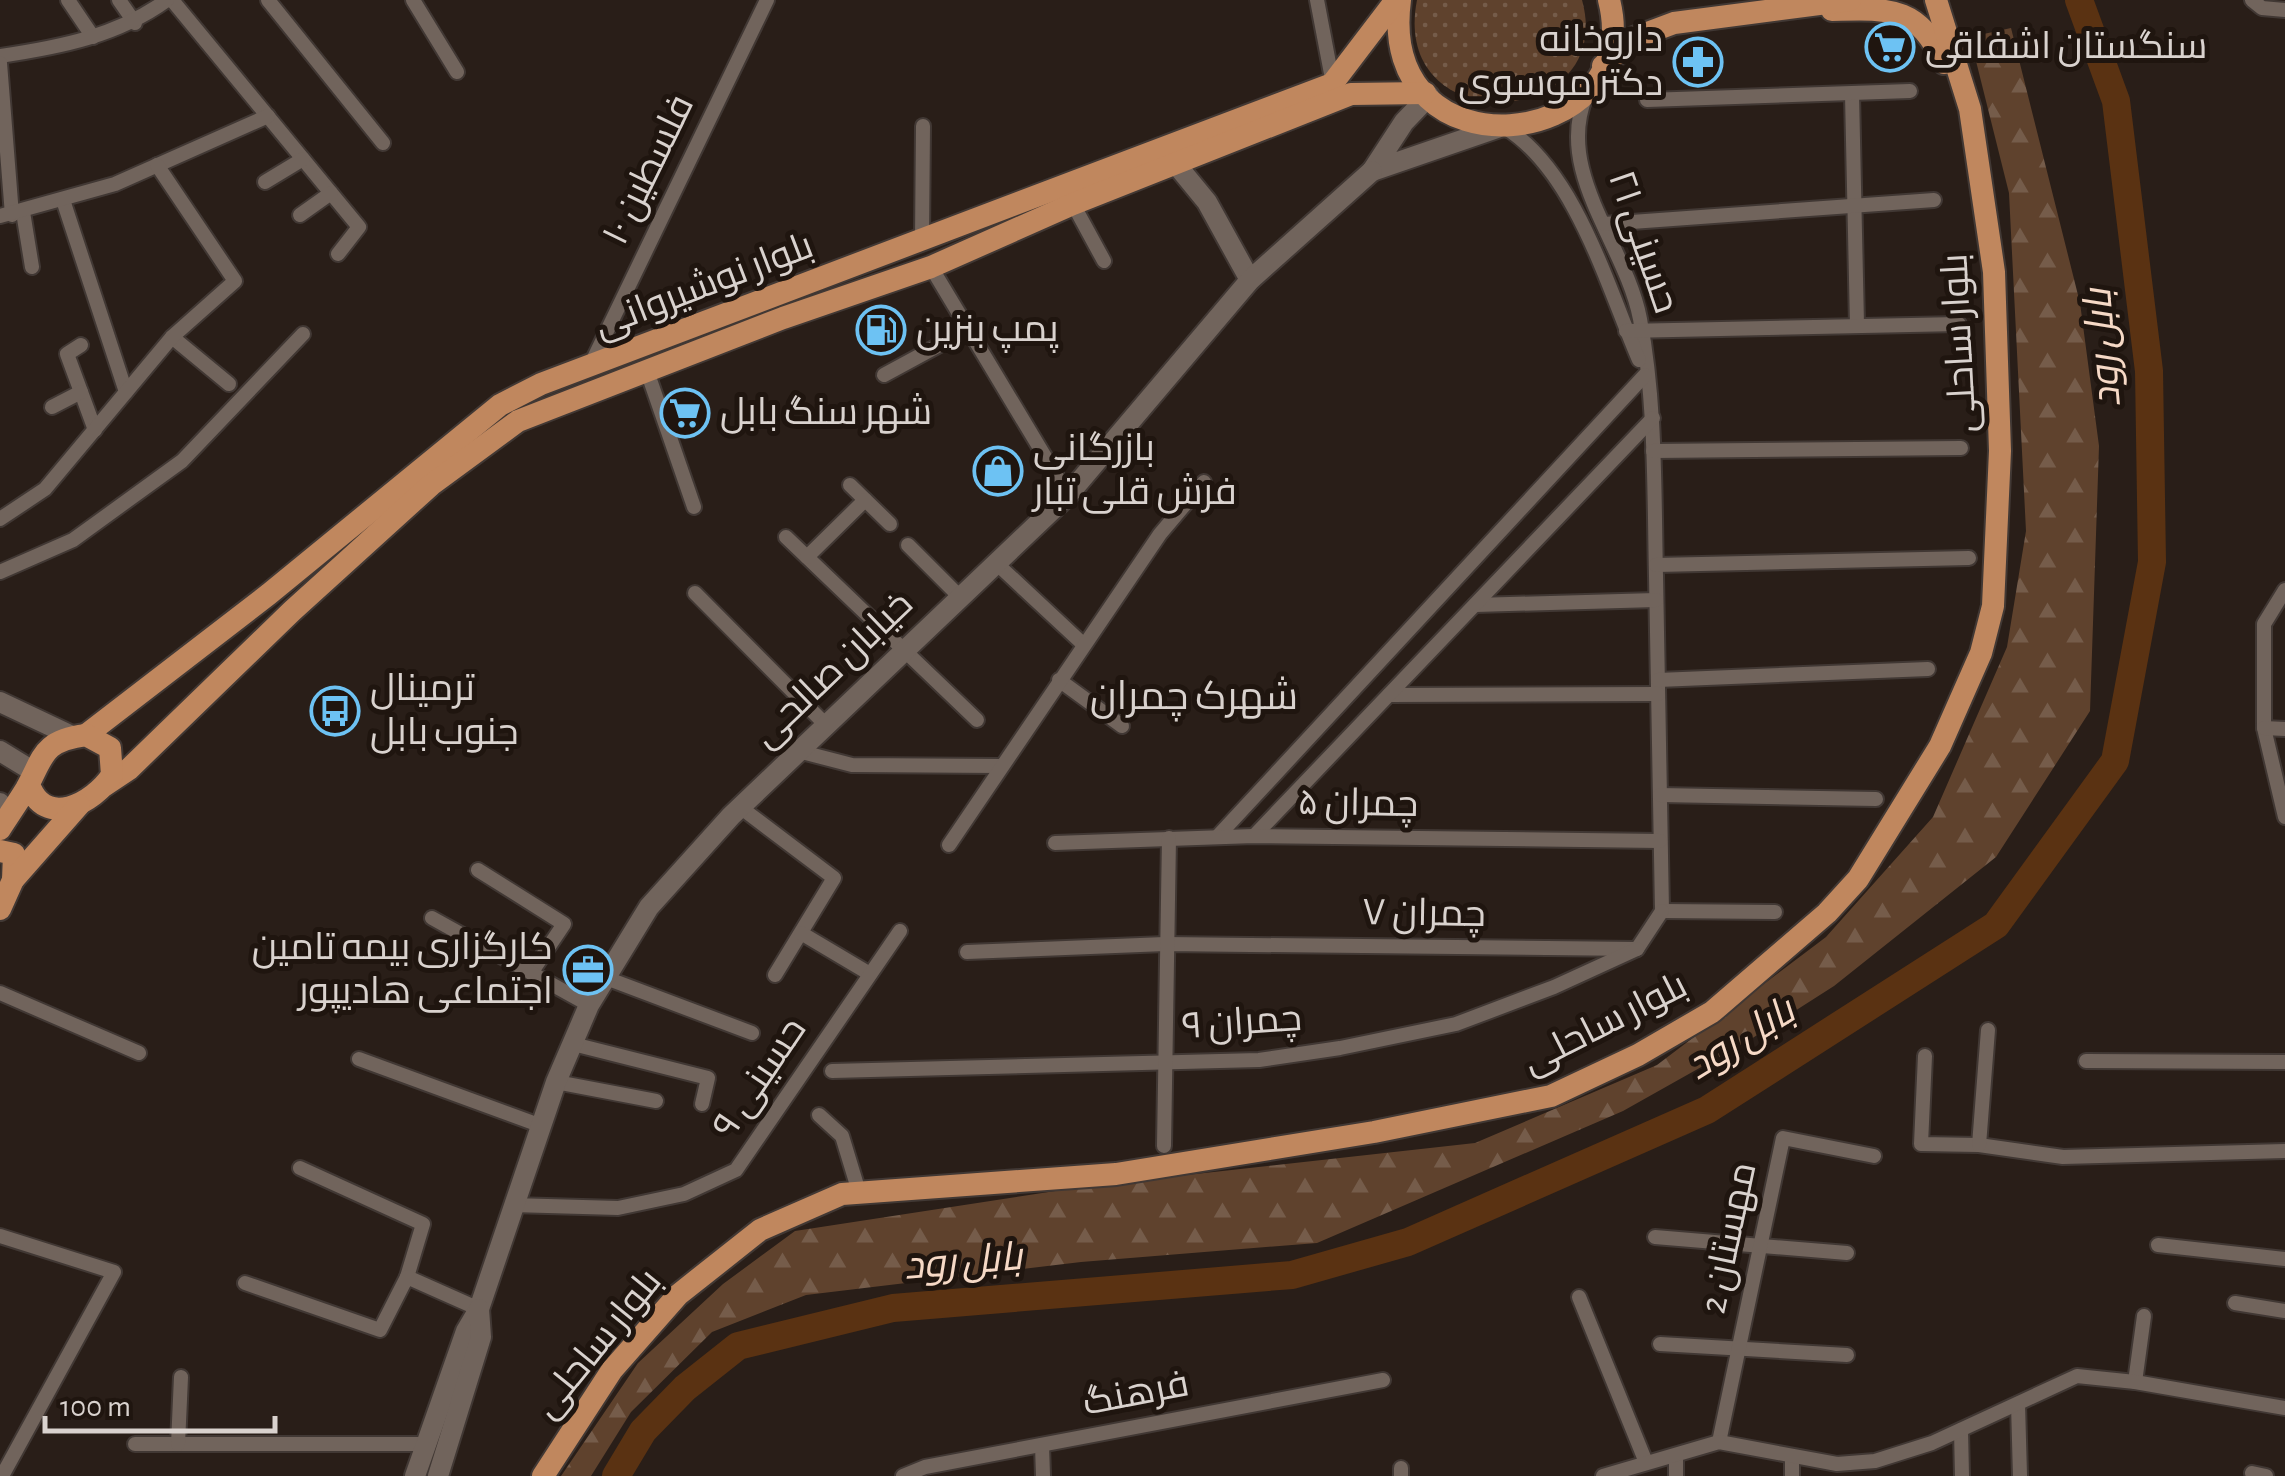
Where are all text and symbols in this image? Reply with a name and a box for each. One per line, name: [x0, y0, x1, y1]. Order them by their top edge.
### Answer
place label: داروخانه دکتر موسوی: [1458, 21, 1663, 104]
supermarket icon: سنگستان اشفاقی: [1864, 21, 1916, 73]
place label: سنگستان اشفاقی: [1925, 27, 2207, 68]
pharmacy icon: داروخانه دکتر موسوی: [1672, 36, 1724, 88]
street label: فلسطین ۱۰: [597, 89, 703, 252]
street label: حسینی ۲۱: [1599, 166, 1685, 319]
street label: بلوار نوشیروانی: [589, 226, 819, 347]
street label: بلوار ساحلی: [1936, 252, 1986, 433]
water label: بابل رود: [2078, 285, 2130, 409]
fuel station icon: پمپ بنزین: [855, 304, 907, 356]
place label: پمپ بنزین: [916, 311, 1059, 353]
supermarket icon: شهر سنگ بابل: [659, 387, 711, 439]
place label: شهر سنگ بابل: [720, 393, 932, 434]
place label: بازرگانی فرش قلی تبار: [1031, 430, 1237, 514]
shop icon: بازرگانی فرش قلی تبار: [972, 445, 1024, 497]
street label: خيابان صالحی: [746, 585, 922, 757]
place label: ترمینال جنوب بابل: [370, 670, 519, 754]
district label: شهرک چمران: [1090, 676, 1298, 722]
bus stop icon: ترمینال جنوب بابل: [309, 685, 361, 737]
street label: چمران ۵: [1297, 784, 1419, 828]
street label: چمران ۷: [1362, 894, 1486, 938]
place label: کارگزاری بیمه تامین اجتماعی هادیپور: [252, 929, 553, 1014]
office icon: کارگزاری بیمه تامین اجتماعی هادیپور: [562, 944, 614, 996]
street label: بلوار ساحلی: [1517, 966, 1694, 1083]
water label: بابل رود: [1680, 989, 1805, 1089]
street label: چمران ۹: [1181, 1000, 1303, 1050]
street label: حسینی ٩: [706, 1011, 815, 1146]
street label: مهستان 2: [1694, 1159, 1765, 1317]
water label: بابل رود: [902, 1237, 1026, 1289]
street label: بلوار ساحلی: [527, 1262, 671, 1427]
street label: فرهنگ: [1080, 1365, 1192, 1424]
scale bar: [45, 1371, 275, 1433]
text: 100 m: [60, 1392, 131, 1422]

